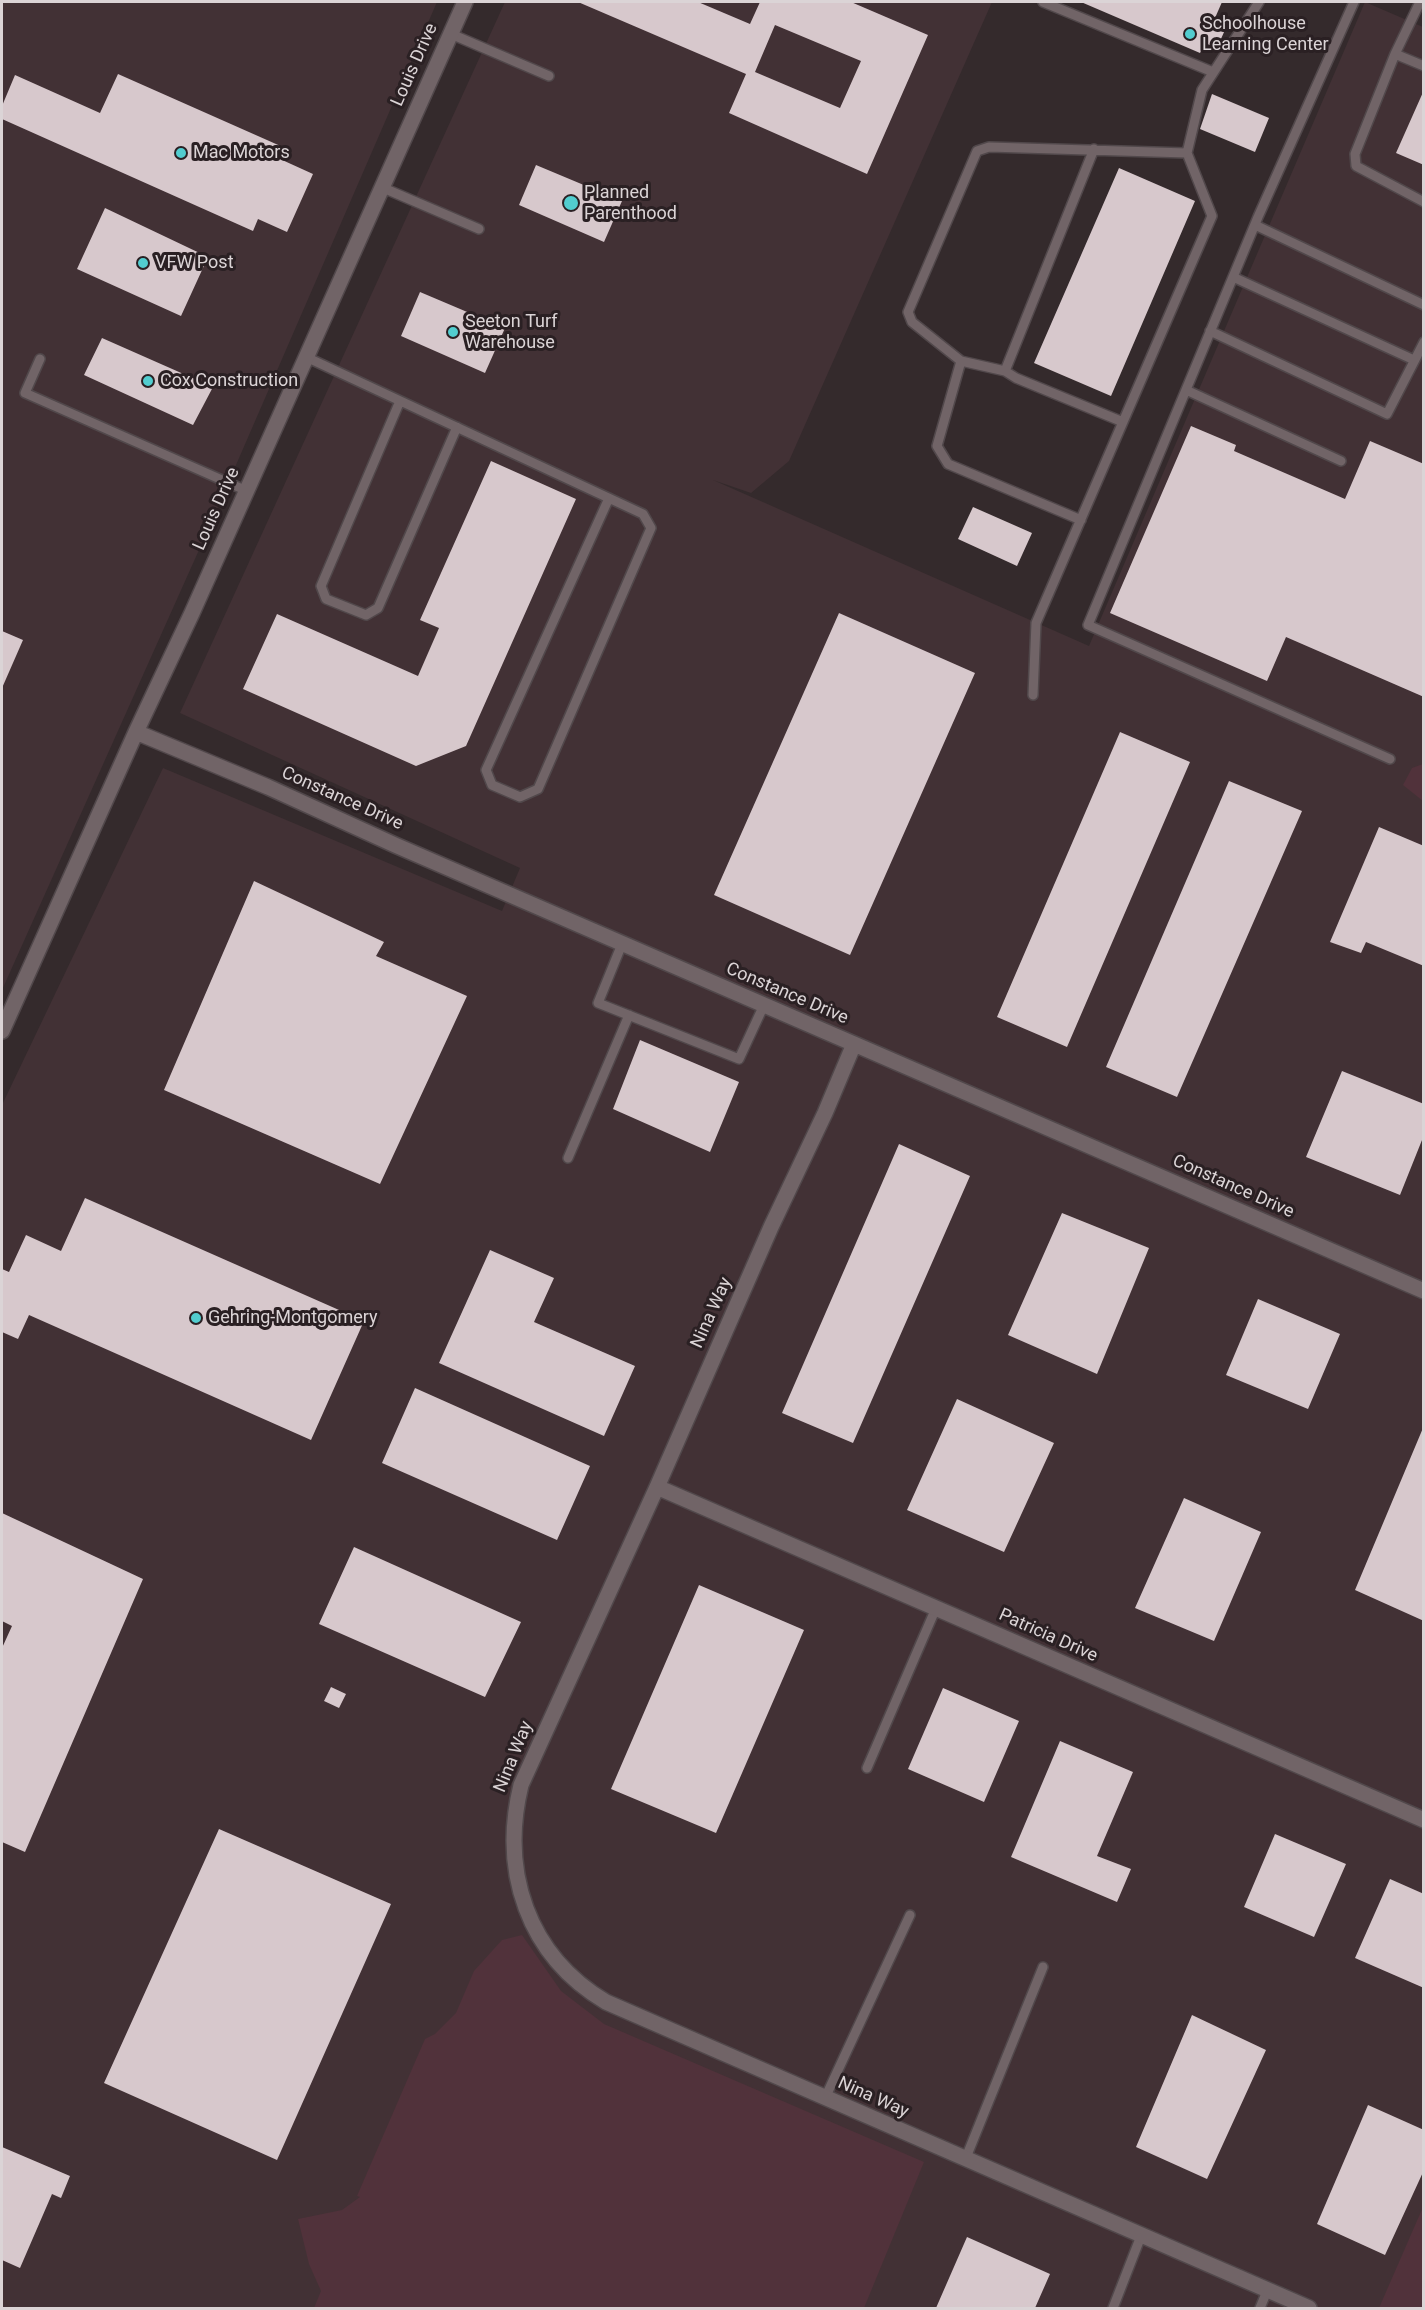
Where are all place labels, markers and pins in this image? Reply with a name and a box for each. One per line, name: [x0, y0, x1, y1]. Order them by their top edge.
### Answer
place label: Schoolhouse Learning Center: [1202, 13, 1329, 56]
marker: Schoolhouse Learning Center: [1183, 27, 1197, 41]
place label: Mac Motors: [193, 142, 290, 164]
marker: Mac Motors: [174, 146, 188, 160]
place label: Planned Parenthood: [584, 182, 677, 224]
marker: Planned Parenthood: [562, 194, 580, 212]
place label: VFW Post: [155, 252, 234, 274]
marker: VFW Post: [136, 256, 150, 270]
place label: Seeton Turf Warehouse: [465, 311, 557, 354]
marker: Seeton Turf Warehouse: [446, 325, 460, 339]
place label: Cox Construction: [160, 370, 298, 392]
marker: Cox Construction: [141, 374, 155, 388]
place label: Gehring-Montgomery: [208, 1307, 378, 1329]
marker: Gehring-Montgomery: [189, 1311, 203, 1325]

